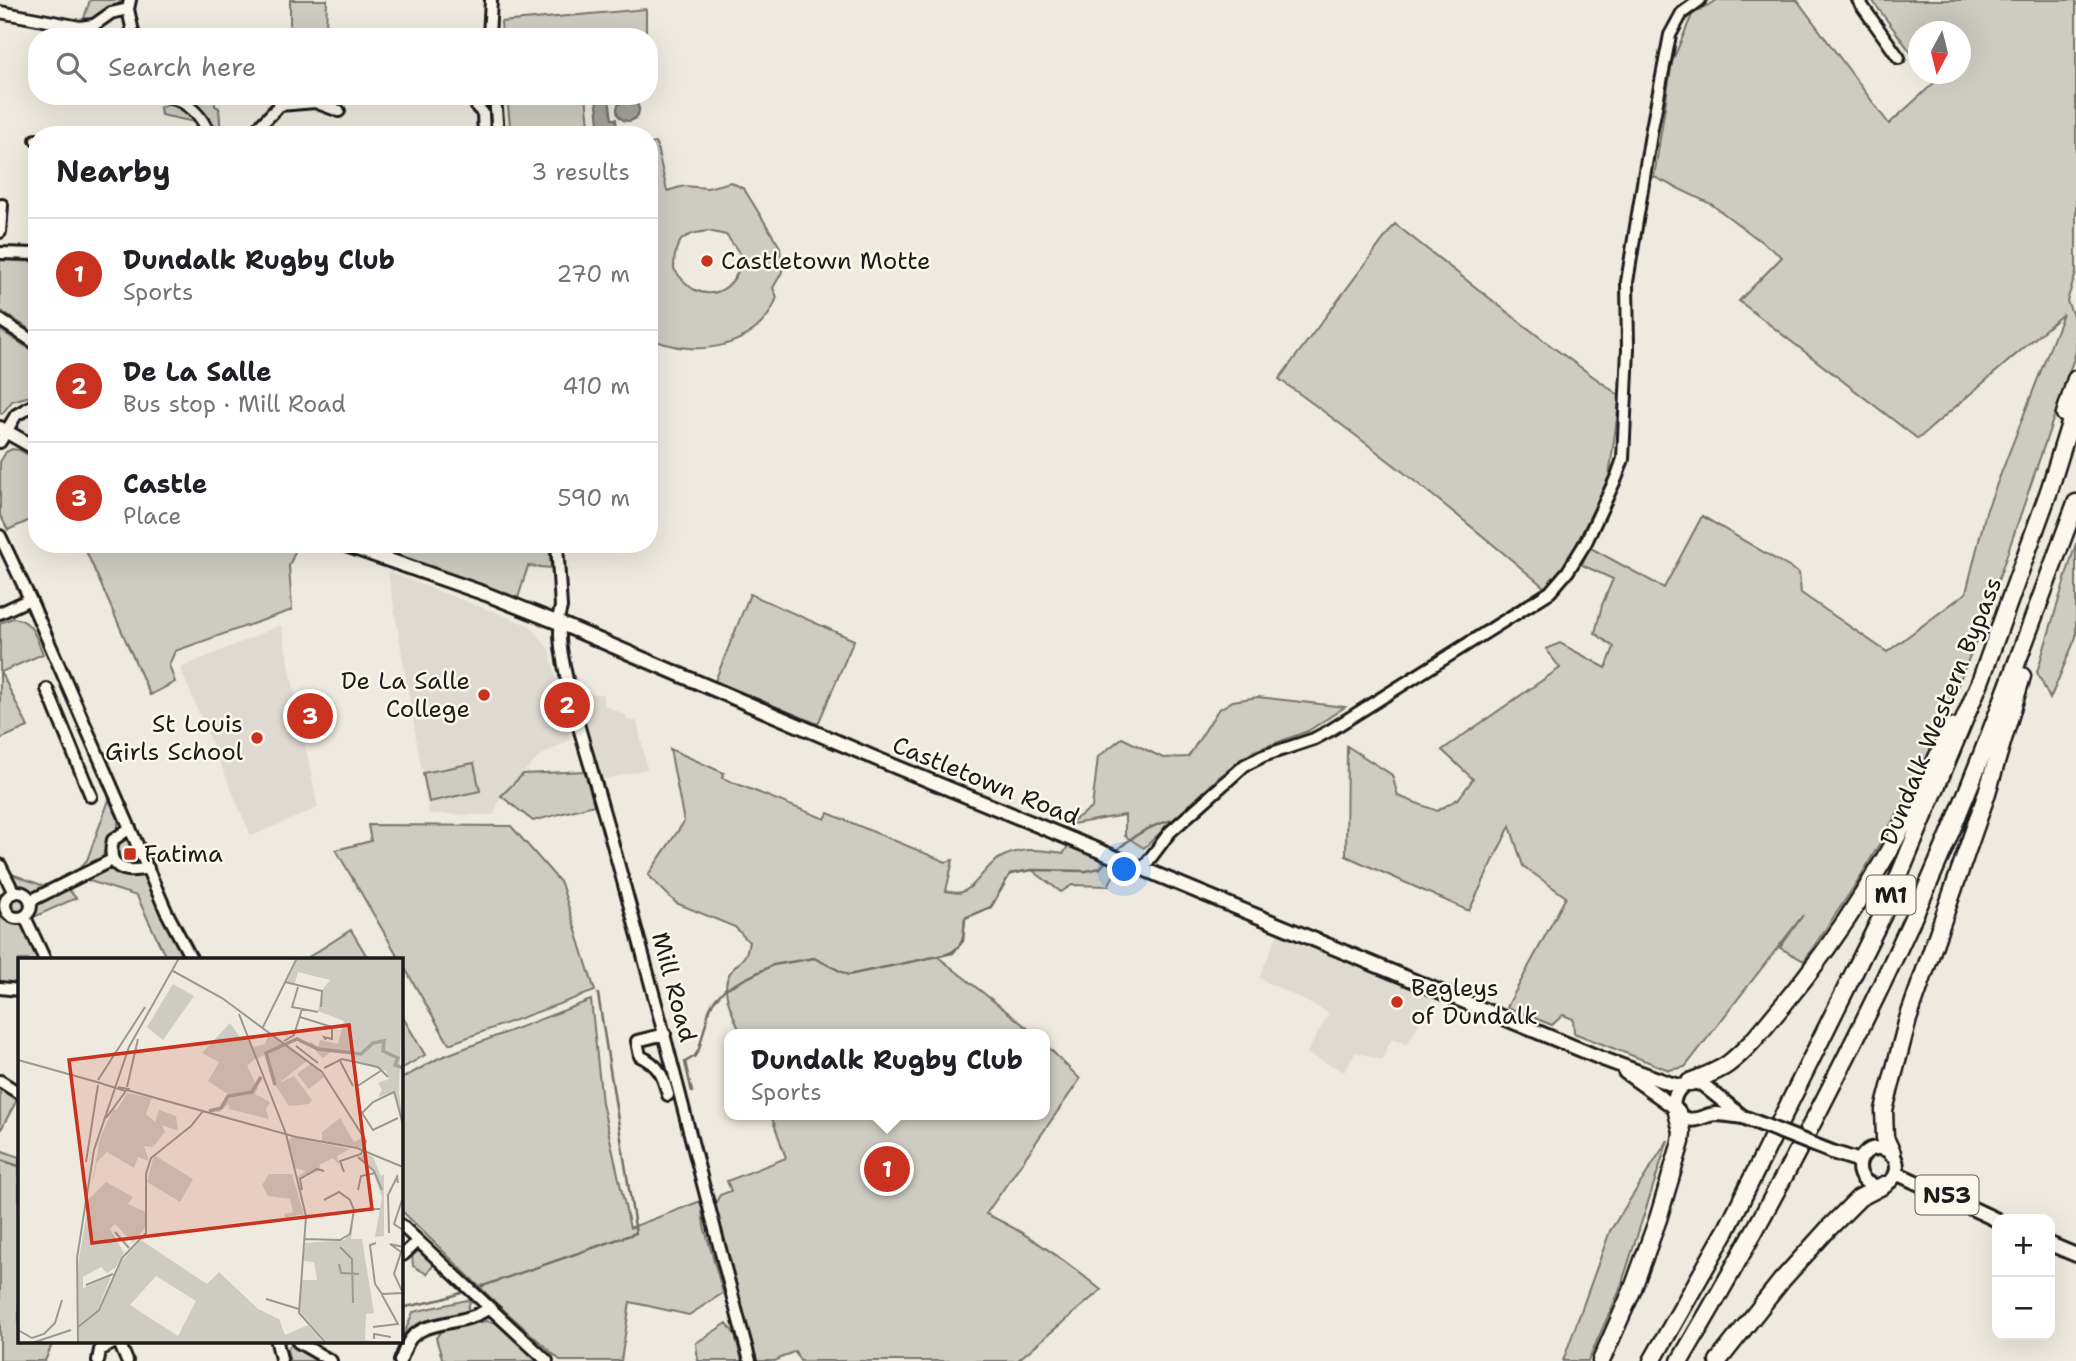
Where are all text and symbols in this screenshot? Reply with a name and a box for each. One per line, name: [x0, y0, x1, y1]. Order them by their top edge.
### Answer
north arrow: [1908, 21, 1971, 84]
search box: [28, 28, 658, 105]
icon: search: [52, 48, 90, 86]
text: Search here: [108, 49, 257, 84]
text: Nearby: [56, 151, 171, 192]
text: 3 results: [531, 157, 630, 187]
text: Dundalk Rugby Club: [123, 242, 395, 277]
place label: Castletown Motte: [721, 245, 931, 277]
marker: Castletown Motte: [699, 253, 715, 269]
text: 1: [74, 259, 84, 289]
text: 270 m: [556, 259, 630, 289]
text: Sports: [123, 277, 194, 307]
text: De La Salle: [123, 354, 272, 389]
text: 2: [71, 371, 87, 401]
text: 410 m: [562, 371, 630, 401]
text: Bus stop · Mill Road: [123, 389, 346, 419]
text: Castle: [123, 466, 207, 501]
text: 3: [71, 483, 87, 513]
text: 590 m: [557, 483, 630, 513]
text: Place: [123, 501, 182, 531]
street label: Dundalk Western Bypass: [1873, 572, 2009, 850]
place label: De La Salle College: [341, 665, 470, 725]
pin: 2: [544, 679, 590, 731]
marker: De La Salle College: [476, 687, 492, 703]
pin: 3: [287, 690, 333, 742]
place label: St Louis Girls School: [105, 708, 244, 768]
street label: Castletown Road: [888, 729, 1084, 833]
marker: St Louis Girls School: [249, 730, 265, 746]
place label: Fatima: [144, 838, 223, 870]
marker: Fatima: [122, 846, 138, 862]
your location: [1107, 852, 1141, 886]
road number: M1: [1867, 876, 1916, 914]
street label: Mill Road: [644, 929, 704, 1045]
inset map: [18, 958, 402, 1344]
place label: Begleys of Dundalk: [1411, 972, 1538, 1032]
marker: Begleys of Dundalk: [1389, 994, 1405, 1010]
popup: [724, 1029, 1050, 1120]
text: Dundalk Rugby Club: [751, 1042, 1023, 1077]
text: Sports: [751, 1077, 822, 1107]
pin: 1: [864, 1143, 910, 1195]
road number: N53: [1916, 1176, 1979, 1214]
map controls: [1992, 1214, 2055, 1340]
button: +: [1992, 1214, 2055, 1277]
button: −: [1992, 1277, 2055, 1340]

